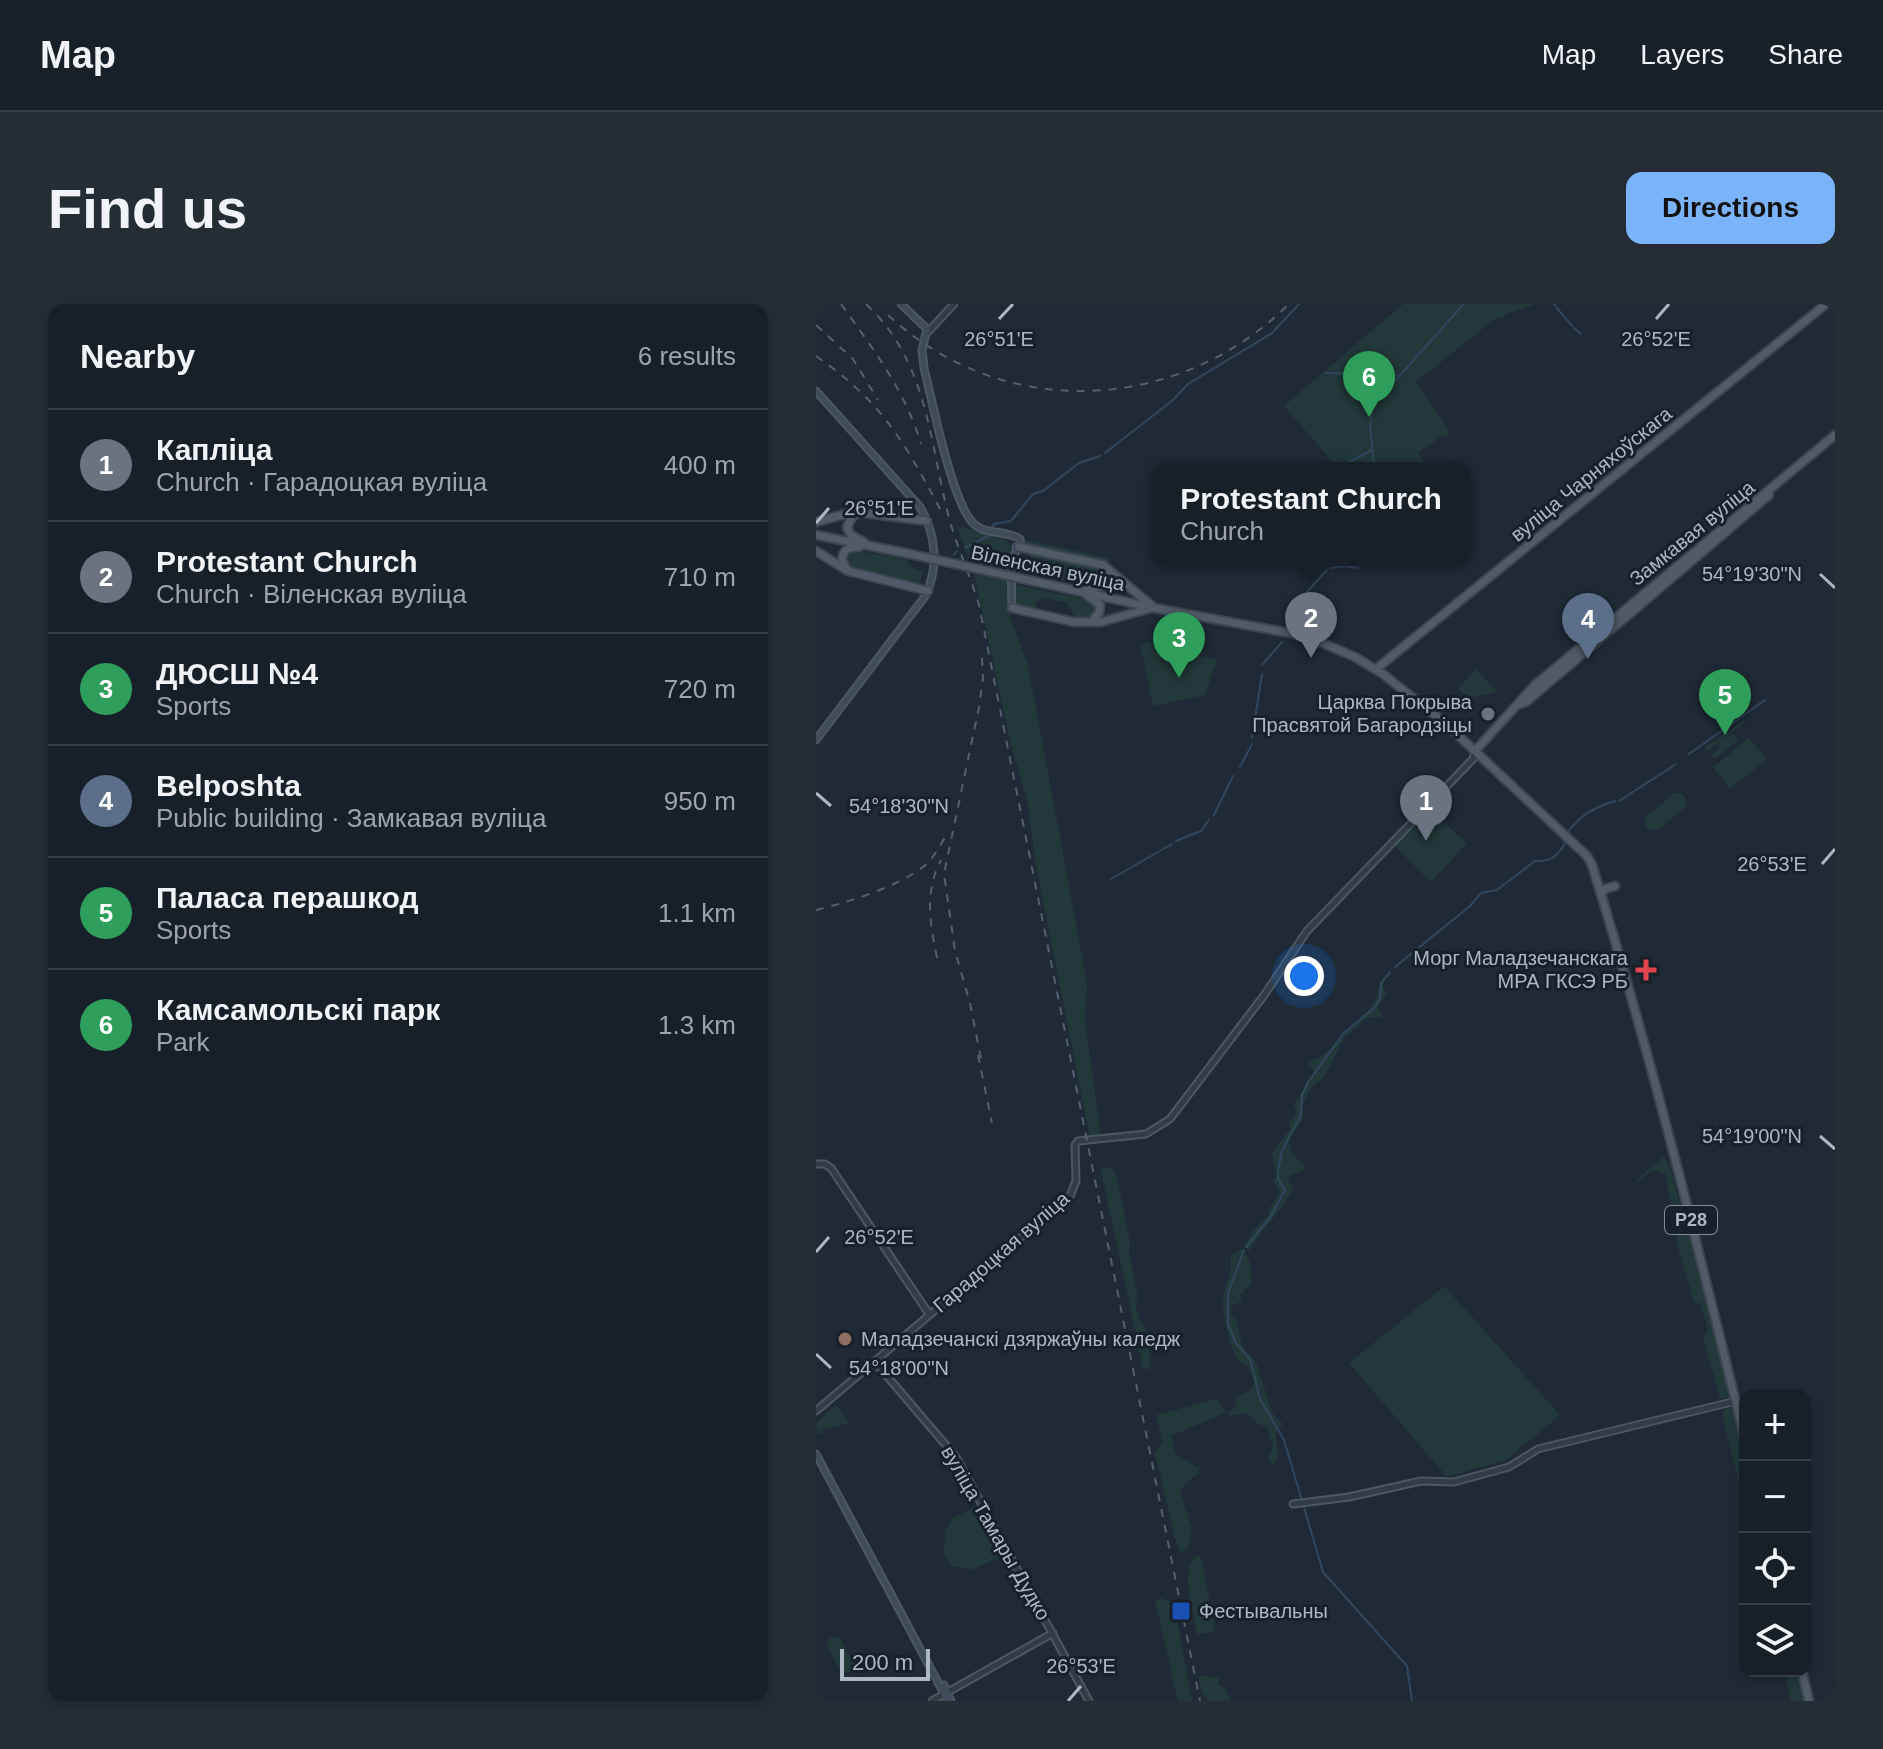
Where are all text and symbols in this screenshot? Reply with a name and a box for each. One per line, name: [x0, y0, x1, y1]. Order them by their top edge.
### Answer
text: Map: [40, 34, 116, 76]
text: Map: [1542, 39, 1596, 70]
text: Layers: [1640, 39, 1724, 70]
text: Share: [1768, 39, 1843, 70]
button: Directions: [1626, 172, 1835, 244]
text: Find us: [48, 177, 247, 240]
text: 26°51'E: [964, 328, 1034, 350]
text: 26°52'E: [1621, 328, 1691, 350]
text: Nearby: [80, 337, 195, 375]
text: 6 results: [638, 341, 736, 371]
pin: 6: [1343, 351, 1395, 417]
street label: вуліца Чарняхоўскага: [1506, 402, 1677, 546]
text: Капліца: [156, 433, 272, 466]
text: 1: [99, 450, 113, 480]
text: 400 m: [664, 450, 736, 480]
popup: [1151, 462, 1471, 566]
text: Church · Гарадоцкая вуліца: [156, 467, 487, 497]
street label: Замкавая вуліца: [1625, 476, 1759, 590]
text: Protestant Church: [1180, 482, 1442, 515]
text: 26°51'E: [844, 497, 914, 519]
text: Church: [1180, 516, 1264, 546]
street label: Віленская вуліца: [969, 541, 1128, 595]
text: Protestant Church: [156, 545, 418, 578]
text: 2: [99, 562, 113, 592]
text: 710 m: [664, 562, 736, 592]
text: 54°19'30"N: [1702, 563, 1802, 585]
text: Church · Віленская вуліца: [156, 579, 467, 609]
pin: 2: [1285, 592, 1337, 658]
pin: 4: [1562, 593, 1614, 659]
pin: 3: [1153, 612, 1205, 678]
text: ДЮСШ №4: [156, 657, 318, 690]
pin: 5: [1699, 669, 1751, 735]
text: 3: [99, 674, 113, 704]
text: 720 m: [664, 674, 736, 704]
text: Sports: [156, 691, 231, 721]
place label: Царква Покрыва Прасвятой Багародзіцы: [1252, 691, 1473, 736]
marker: Царква Покрыва Прасвятой Багародзіцы: [1479, 705, 1497, 723]
text: Belposhta: [156, 769, 301, 802]
pin: 1: [1400, 775, 1452, 841]
text: 4: [99, 786, 113, 816]
text: 950 m: [664, 786, 736, 816]
text: 54°18'30"N: [849, 795, 949, 817]
text: Public building · Замкавая вуліца: [156, 803, 546, 833]
text: 26°53'E: [1737, 853, 1807, 875]
text: Паласа перашкод: [156, 881, 418, 914]
text: 5: [99, 898, 113, 928]
text: 1.1 km: [658, 898, 736, 928]
text: Sports: [156, 915, 231, 945]
place label: Морг Маладзечанскага МРА ГКСЭ РБ: [1413, 947, 1629, 992]
your location: [1284, 956, 1324, 996]
marker: Морг Маладзечанскага МРА ГКСЭ РБ: [1635, 959, 1657, 981]
text: Камсамольскі парк: [156, 993, 440, 1026]
text: 6: [99, 1010, 113, 1040]
text: 1.3 km: [658, 1010, 736, 1040]
text: Park: [156, 1027, 209, 1057]
text: 54°19'00"N: [1702, 1125, 1802, 1147]
street label: Гарадоцкая вуліца: [929, 1187, 1074, 1317]
road number: Р28: [1665, 1206, 1717, 1234]
text: 26°52'E: [844, 1226, 914, 1248]
place label: Маладзечанскі дзяржаўны каледж: [861, 1328, 1181, 1350]
marker: Маладзечанскі дзяржаўны каледж: [836, 1330, 854, 1348]
text: 54°18'00"N: [849, 1357, 949, 1379]
map controls: [1739, 1389, 1811, 1677]
button: +: [1739, 1389, 1811, 1461]
street label: вуліца Тамары Дудко: [937, 1442, 1055, 1624]
button: −: [1739, 1461, 1811, 1533]
button: locate: [1739, 1533, 1811, 1605]
marker: Фестывальны: [1170, 1600, 1192, 1622]
place label: Фестывальны: [1199, 1600, 1328, 1622]
button: layers: [1739, 1605, 1811, 1677]
scale bar: [840, 1645, 930, 1681]
text: 200 m: [852, 1650, 913, 1675]
text: 26°53'E: [1046, 1655, 1116, 1677]

